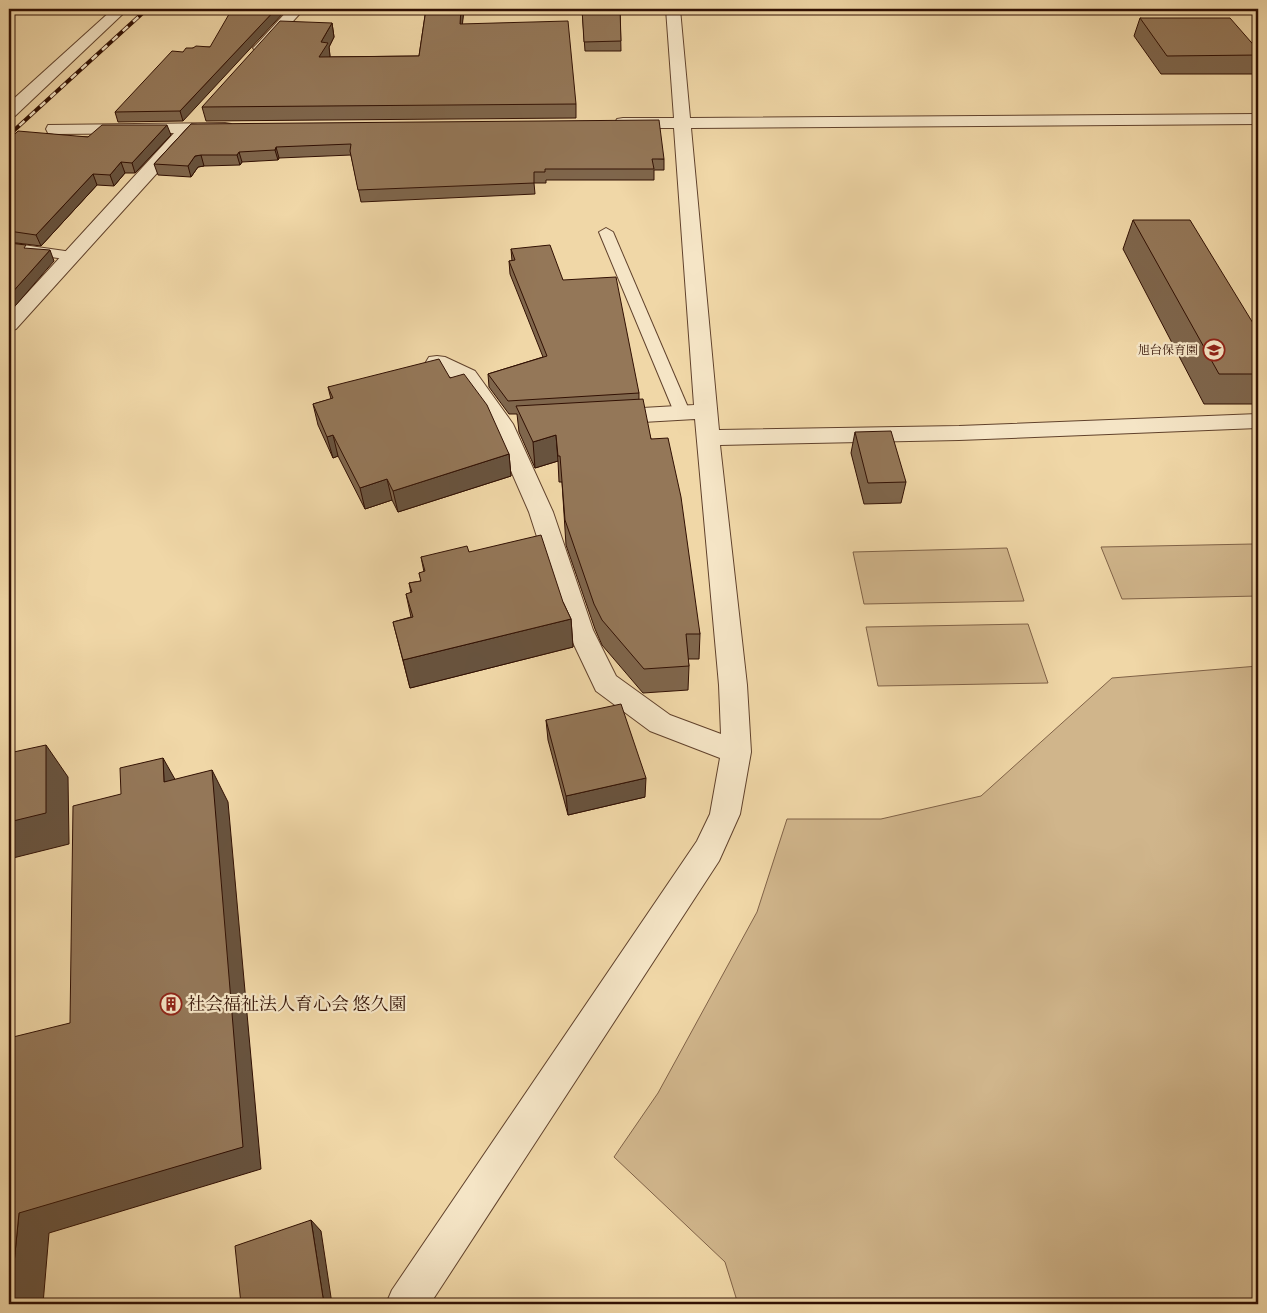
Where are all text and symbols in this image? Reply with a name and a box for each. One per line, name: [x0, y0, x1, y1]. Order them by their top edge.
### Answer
school or university icon: 旭台保育園: [1202, 338, 1226, 362]
place label: 旭台保育園: [1138, 343, 1198, 359]
building icon: 社会福祉法人育心会 悠久園: [159, 992, 183, 1016]
place label: 社会福祉法人育心会 悠久園: [187, 993, 407, 1018]

